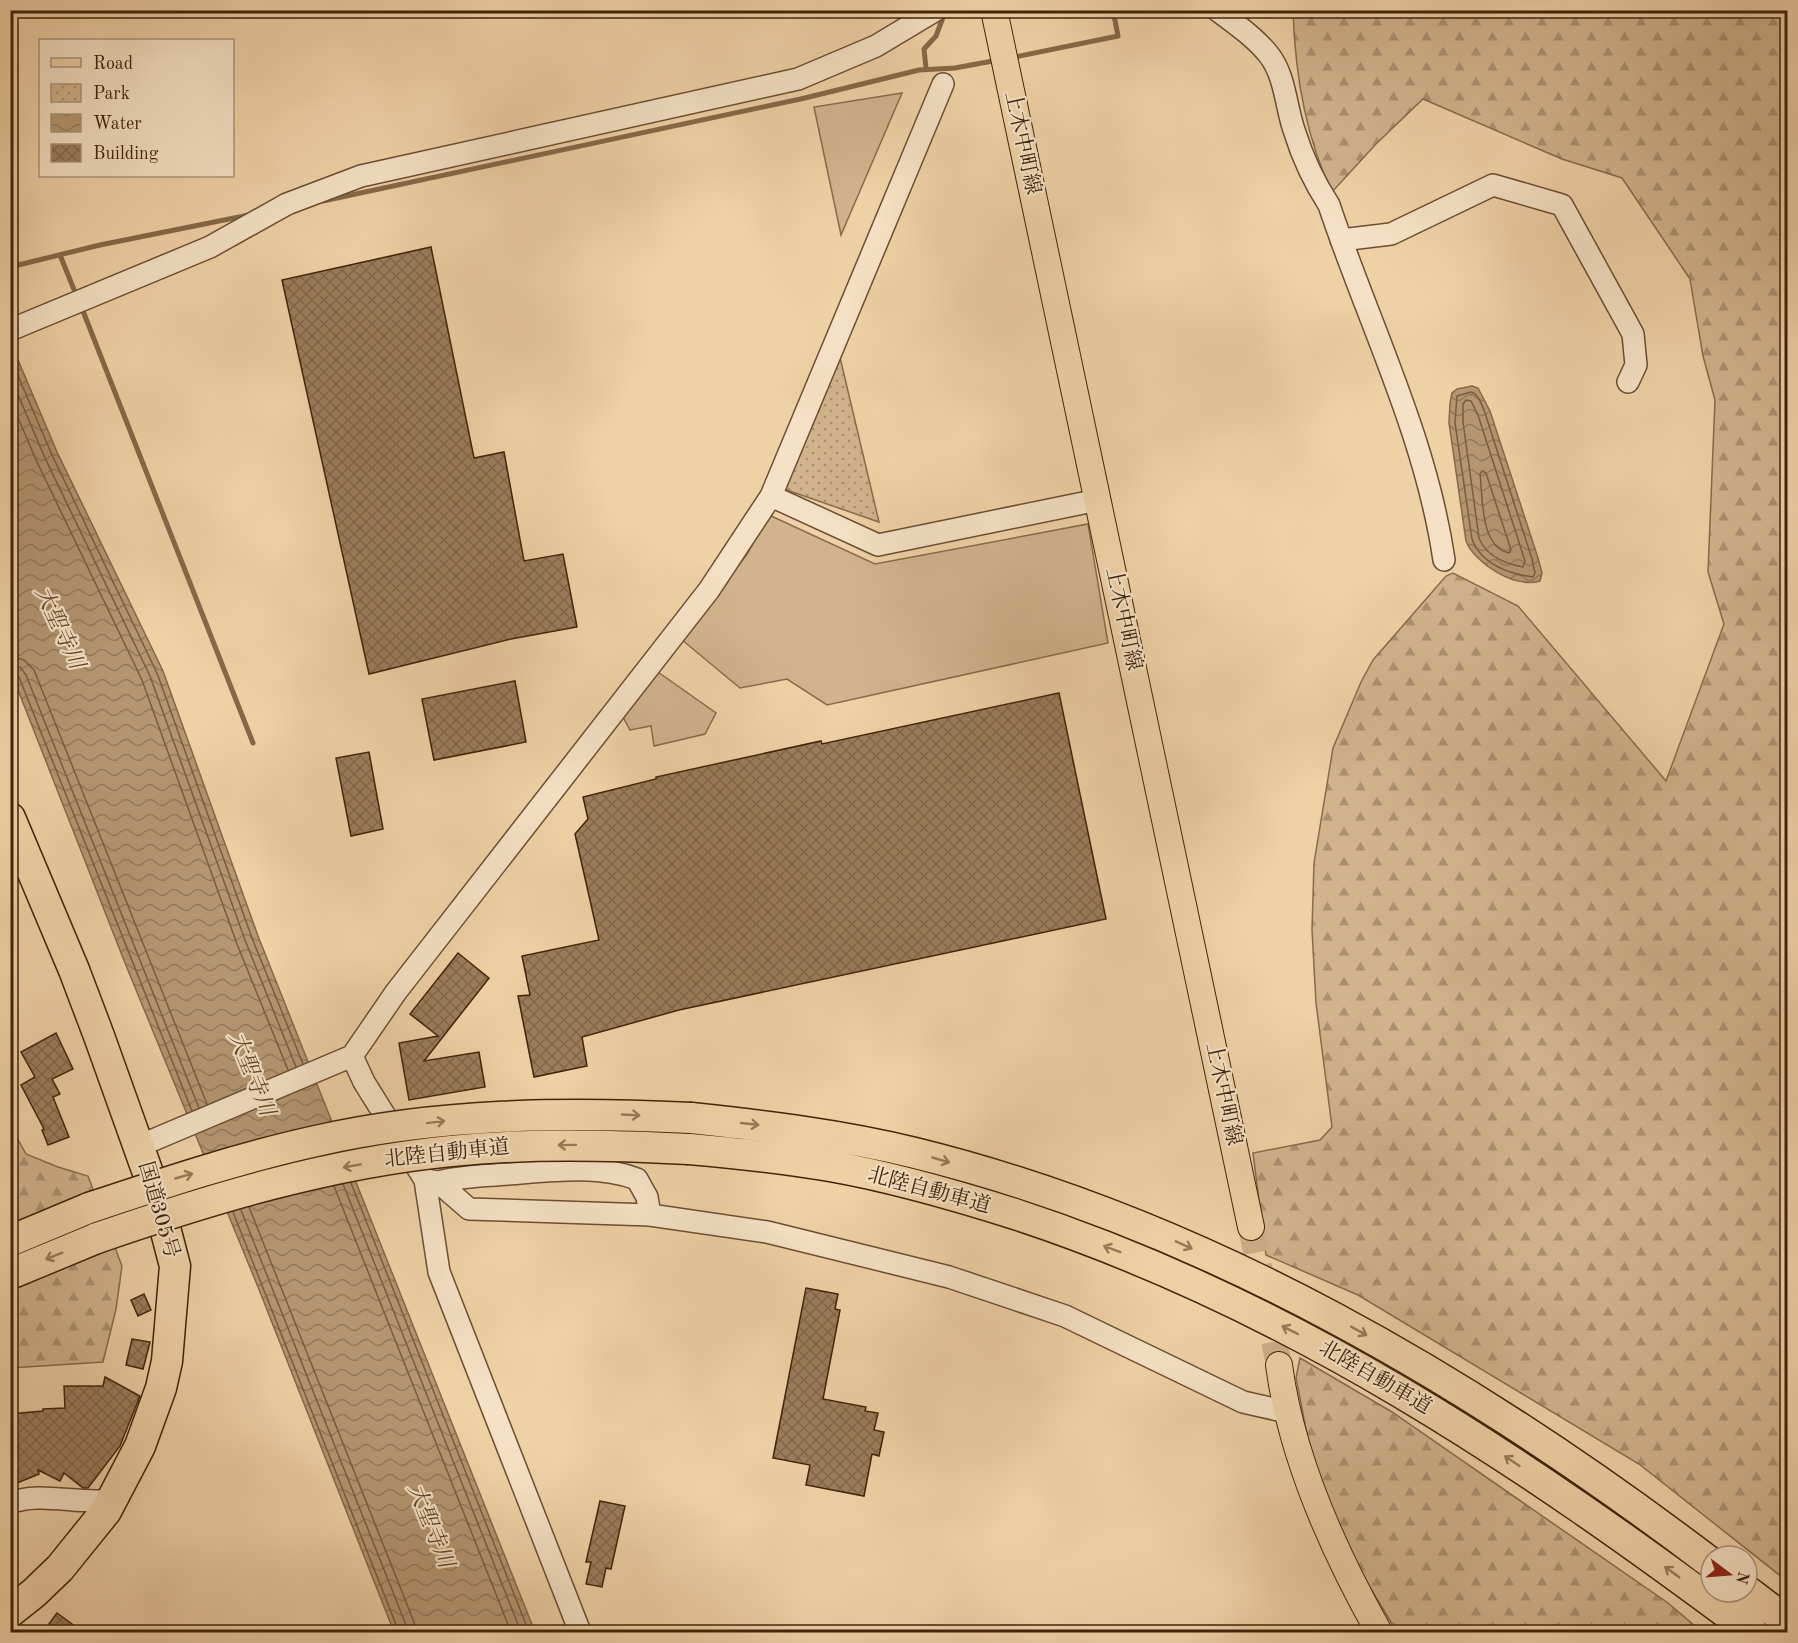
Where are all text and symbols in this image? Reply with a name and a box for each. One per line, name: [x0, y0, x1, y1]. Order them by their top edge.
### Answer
legend: [39, 39, 234, 177]
text: Road: [93, 55, 133, 73]
text: Park: [93, 85, 130, 103]
street label: 上木中町線: [1001, 89, 1045, 197]
text: Water: [93, 115, 142, 133]
text: Building: [93, 145, 159, 163]
street label: 上木中町線: [1102, 565, 1146, 673]
water label: 大聖寺川: [30, 583, 90, 674]
water label: 大聖寺川: [224, 1028, 280, 1121]
street label: 上木中町線: [1202, 1040, 1246, 1148]
one-way arrow: [620, 1109, 640, 1120]
one-way arrow: [426, 1117, 445, 1128]
one-way arrow: [739, 1119, 759, 1130]
street label: 北陸自動車道: [383, 1135, 511, 1171]
one-way arrow: [558, 1140, 578, 1151]
one-way arrow: [931, 1155, 950, 1166]
street label: 国道305号: [134, 1159, 184, 1261]
one-way arrow: [343, 1161, 363, 1172]
street label: 北陸自動車道: [865, 1163, 993, 1217]
one-way arrow: [174, 1170, 193, 1181]
one-way arrow: [1175, 1240, 1193, 1251]
one-way arrow: [1104, 1243, 1122, 1254]
one-way arrow: [45, 1251, 63, 1262]
one-way arrow: [1281, 1323, 1299, 1335]
one-way arrow: [1350, 1325, 1367, 1337]
street label: 北陸自動車道: [1315, 1336, 1436, 1419]
one-way arrow: [1504, 1455, 1520, 1467]
water label: 大聖寺川: [403, 1480, 459, 1573]
north arrow: [1699, 1544, 1759, 1604]
one-way arrow: [1664, 1566, 1680, 1578]
text: N: [1732, 1569, 1751, 1586]

